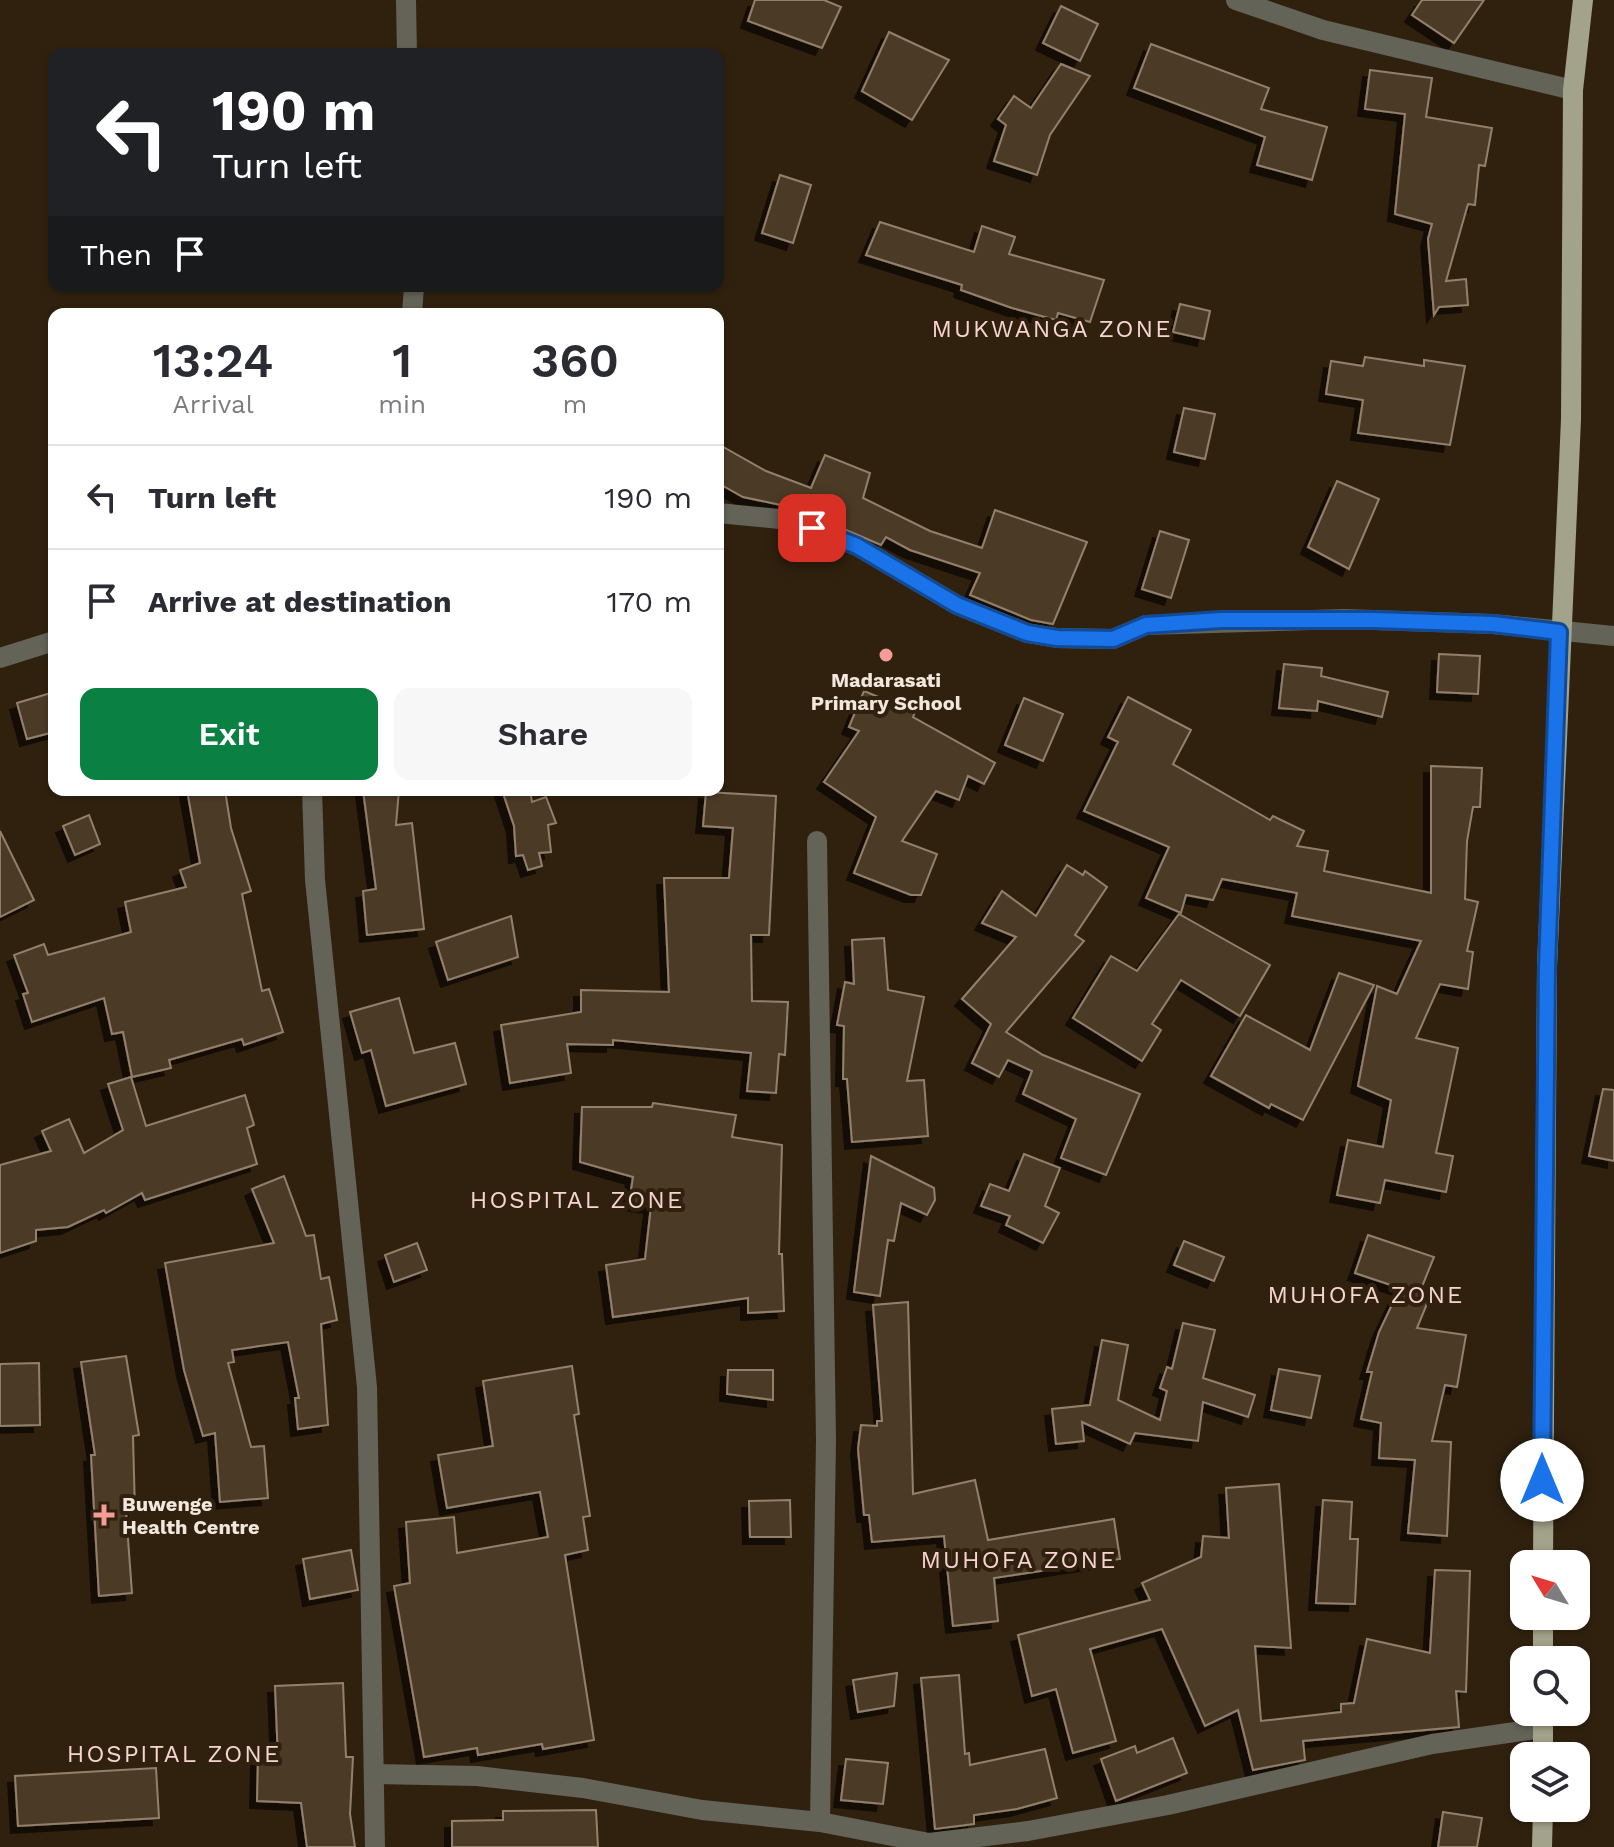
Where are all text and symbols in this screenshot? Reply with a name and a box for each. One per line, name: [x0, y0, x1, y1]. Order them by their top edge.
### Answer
text: 190 m: [212, 78, 375, 144]
icon: left: [80, 80, 184, 184]
text: Turn left: [212, 145, 362, 187]
icon: arrive: [168, 232, 212, 276]
text: Then: [80, 237, 152, 272]
district label: MUKWANGA ZONE: [932, 315, 1172, 343]
text: 13:24: [153, 332, 273, 389]
text: 1: [392, 332, 412, 389]
text: 360: [531, 332, 619, 389]
text: Arrival: [173, 389, 254, 419]
text: min: [378, 389, 426, 419]
text: m: [563, 389, 587, 419]
icon: left: [80, 475, 124, 519]
text: Turn left: [148, 480, 276, 515]
text: 190 m: [604, 480, 692, 515]
pin: [778, 494, 846, 562]
icon: arrive: [790, 506, 834, 550]
icon: arrive: [80, 579, 124, 623]
text: Arrive at destination: [148, 584, 452, 619]
text: 170 m: [607, 584, 692, 619]
marker: Madarasati Primary School: [877, 646, 895, 664]
place label: Madarasati Primary School: [811, 668, 962, 715]
button: Exit: [80, 688, 378, 780]
button: Share: [394, 688, 692, 780]
district label: HOSPITAL ZONE: [470, 1186, 684, 1214]
district label: MUHOFA ZONE: [1268, 1281, 1464, 1309]
position arrow: [1500, 1438, 1584, 1522]
place label: Buwenge Health Centre: [122, 1492, 260, 1539]
marker: Buwenge Health Centre: [93, 1504, 115, 1526]
district label: MUHOFA ZONE: [921, 1546, 1117, 1574]
north arrow: [1510, 1550, 1590, 1630]
map controls: [1510, 1550, 1590, 1822]
button: search: [1510, 1646, 1590, 1726]
district label: HOSPITAL ZONE: [67, 1740, 281, 1768]
button: layers: [1510, 1742, 1590, 1822]

